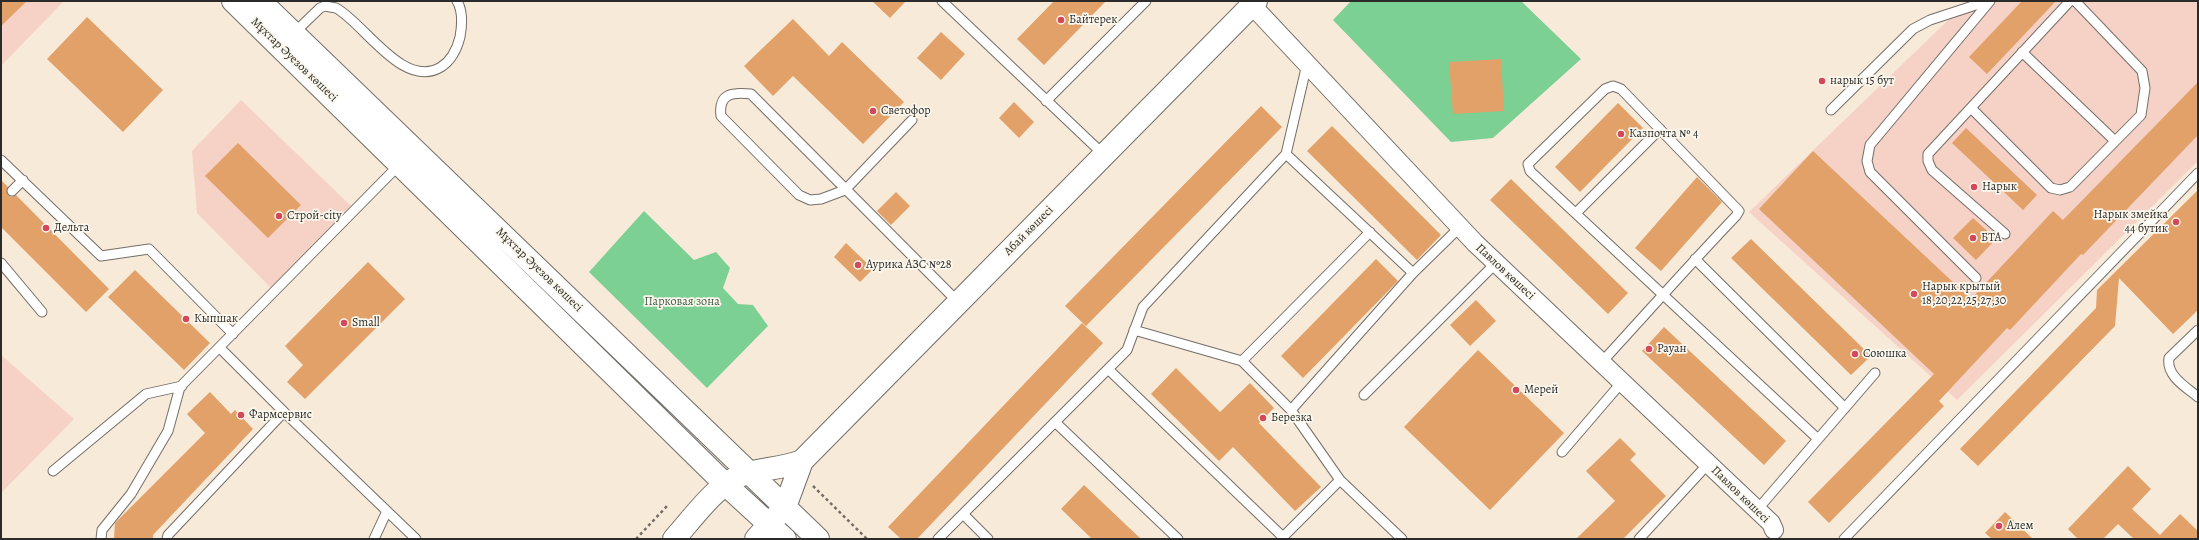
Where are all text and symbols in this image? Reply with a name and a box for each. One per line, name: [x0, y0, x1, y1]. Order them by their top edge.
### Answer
place label: Байтерек: [1069, 13, 1118, 27]
street label: Мұхтар Әуезов көшесі: [248, 15, 340, 105]
marker: Байтерек: [1056, 15, 1066, 25]
place label: нарык 15 бут: [1830, 74, 1894, 88]
marker: нарык 15 бут: [1817, 76, 1827, 86]
place label: Светофор: [881, 104, 931, 118]
marker: Светофор: [868, 106, 878, 116]
place label: Казпочта № 4: [1629, 127, 1698, 141]
marker: Казпочта № 4: [1616, 129, 1626, 139]
place label: Нарык: [1982, 180, 2017, 194]
marker: Нарык: [1969, 182, 1979, 192]
street label: Абай көшесі: [1001, 203, 1057, 259]
place label: Нарык змейка 44 бутик: [2094, 208, 2168, 236]
place label: Строй-city: [287, 209, 342, 223]
marker: Строй-city: [274, 211, 284, 221]
marker: Нарык змейка 44 бутик: [2171, 217, 2181, 227]
place label: Дельта: [54, 221, 89, 235]
marker: Дельта: [41, 223, 51, 233]
street label: Мұхтар Әуезов көшесі: [493, 225, 585, 315]
place label: БТА: [1981, 231, 2001, 245]
marker: БТА: [1968, 233, 1978, 243]
street label: Павлов көшесі: [1472, 241, 1538, 303]
place label: Аурика АЗС №28: [866, 258, 952, 272]
marker: Аурика АЗС №28: [853, 260, 863, 270]
place label: Нарык крытый 18,20,22,25,27,30: [1922, 280, 2006, 308]
marker: Нарык крытый 18,20,22,25,27,30: [1909, 289, 1919, 299]
park label: Парковая зона: [644, 295, 720, 309]
place label: Кыпшак: [194, 312, 238, 326]
marker: Кыпшак: [181, 314, 191, 324]
place label: Small: [352, 316, 380, 330]
marker: Small: [339, 318, 349, 328]
place label: Рауан: [1657, 342, 1686, 356]
marker: Рауан: [1644, 344, 1654, 354]
place label: Союшка: [1863, 347, 1906, 361]
marker: Союшка: [1850, 349, 1860, 359]
place label: Мерей: [1524, 383, 1558, 397]
marker: Мерей: [1511, 385, 1521, 395]
place label: Фармсервис: [249, 408, 312, 422]
marker: Фармсервис: [236, 410, 246, 420]
place label: Березка: [1271, 411, 1312, 425]
marker: Березка: [1258, 413, 1268, 423]
street label: Павлов көшесі: [1708, 464, 1772, 526]
place label: Алем: [2007, 519, 2033, 533]
marker: Алем: [1994, 521, 2004, 531]

